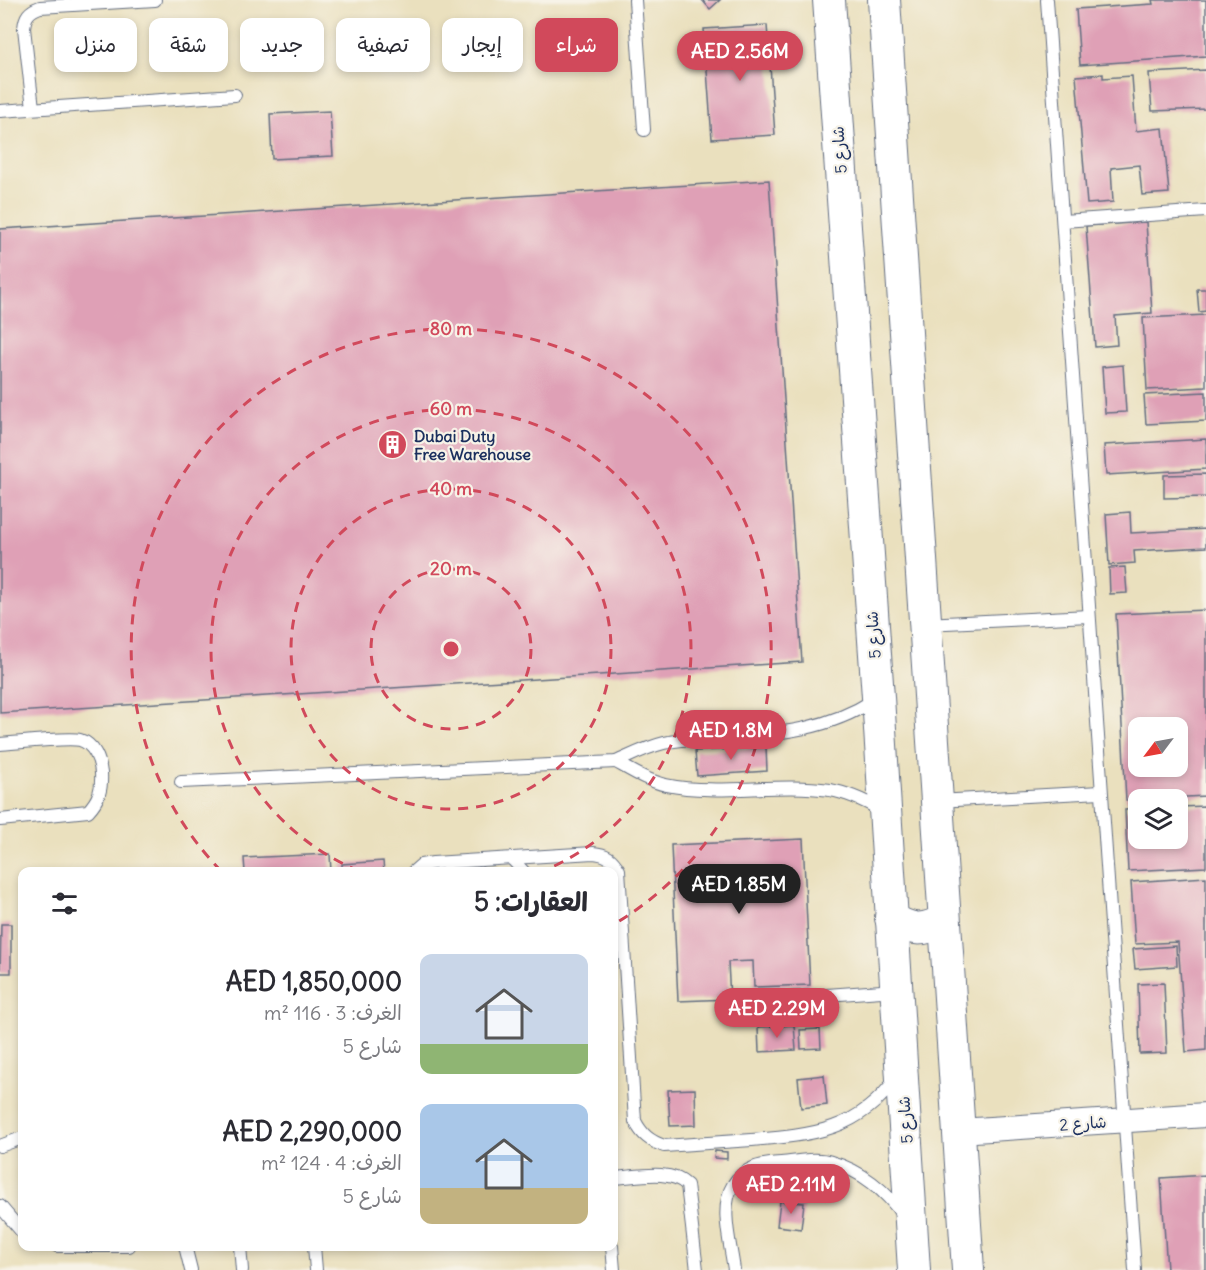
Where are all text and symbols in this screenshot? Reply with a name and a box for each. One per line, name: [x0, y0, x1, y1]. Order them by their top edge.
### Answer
chip: منزل: [54, 18, 137, 72]
chip: شقة: [149, 18, 228, 72]
chip: جديد: [240, 18, 324, 72]
chip: تصفية: [336, 18, 430, 72]
chip: إيجار: [442, 18, 523, 72]
chip: شراء: [535, 18, 618, 72]
pin: AED 2.56M: [671, 31, 809, 82]
text: AED 2.56M: [691, 38, 789, 63]
street label: شارع 5: [827, 125, 853, 174]
text: 80 m: [430, 317, 472, 340]
text: 60 m: [430, 397, 472, 420]
place label: Dubai Duty Free Warehouse: [414, 426, 531, 464]
building icon: Dubai Duty Free Warehouse: [377, 429, 409, 461]
text: 40 m: [430, 477, 472, 500]
text: 20 m: [430, 557, 472, 580]
street label: شارع 5: [861, 610, 887, 659]
centre of rings: [441, 639, 461, 659]
pin: AED 1.8M: [669, 710, 793, 761]
text: AED 1.8M: [689, 717, 773, 742]
north arrow: [1128, 717, 1188, 777]
map controls: [1128, 717, 1188, 849]
button: layers: [1128, 789, 1188, 849]
pin: AED 1.85M: [670, 864, 808, 915]
text: AED 1.85M: [692, 871, 786, 896]
text: العقارات: 5: [474, 885, 588, 918]
icon: filters: [48, 887, 81, 920]
text: AED 1,850,000: [226, 965, 402, 998]
icon: home: [468, 978, 540, 1050]
pin: AED 2.29M: [708, 988, 846, 1039]
text: AED 2.29M: [728, 995, 826, 1020]
text: الغرف: 3 · 116 m²: [264, 1000, 402, 1025]
text: شارع 5: [342, 1033, 402, 1058]
street label: شارع 5: [893, 1095, 919, 1144]
street label: شارع 2: [1059, 1111, 1107, 1137]
text: AED 2,290,000: [223, 1115, 402, 1148]
icon: home: [468, 1128, 540, 1200]
text: الغرف: 4 · 124 m²: [261, 1150, 402, 1175]
pin: AED 2.11M: [722, 1164, 860, 1215]
text: AED 2.11M: [746, 1171, 836, 1196]
text: شارع 5: [342, 1183, 402, 1208]

